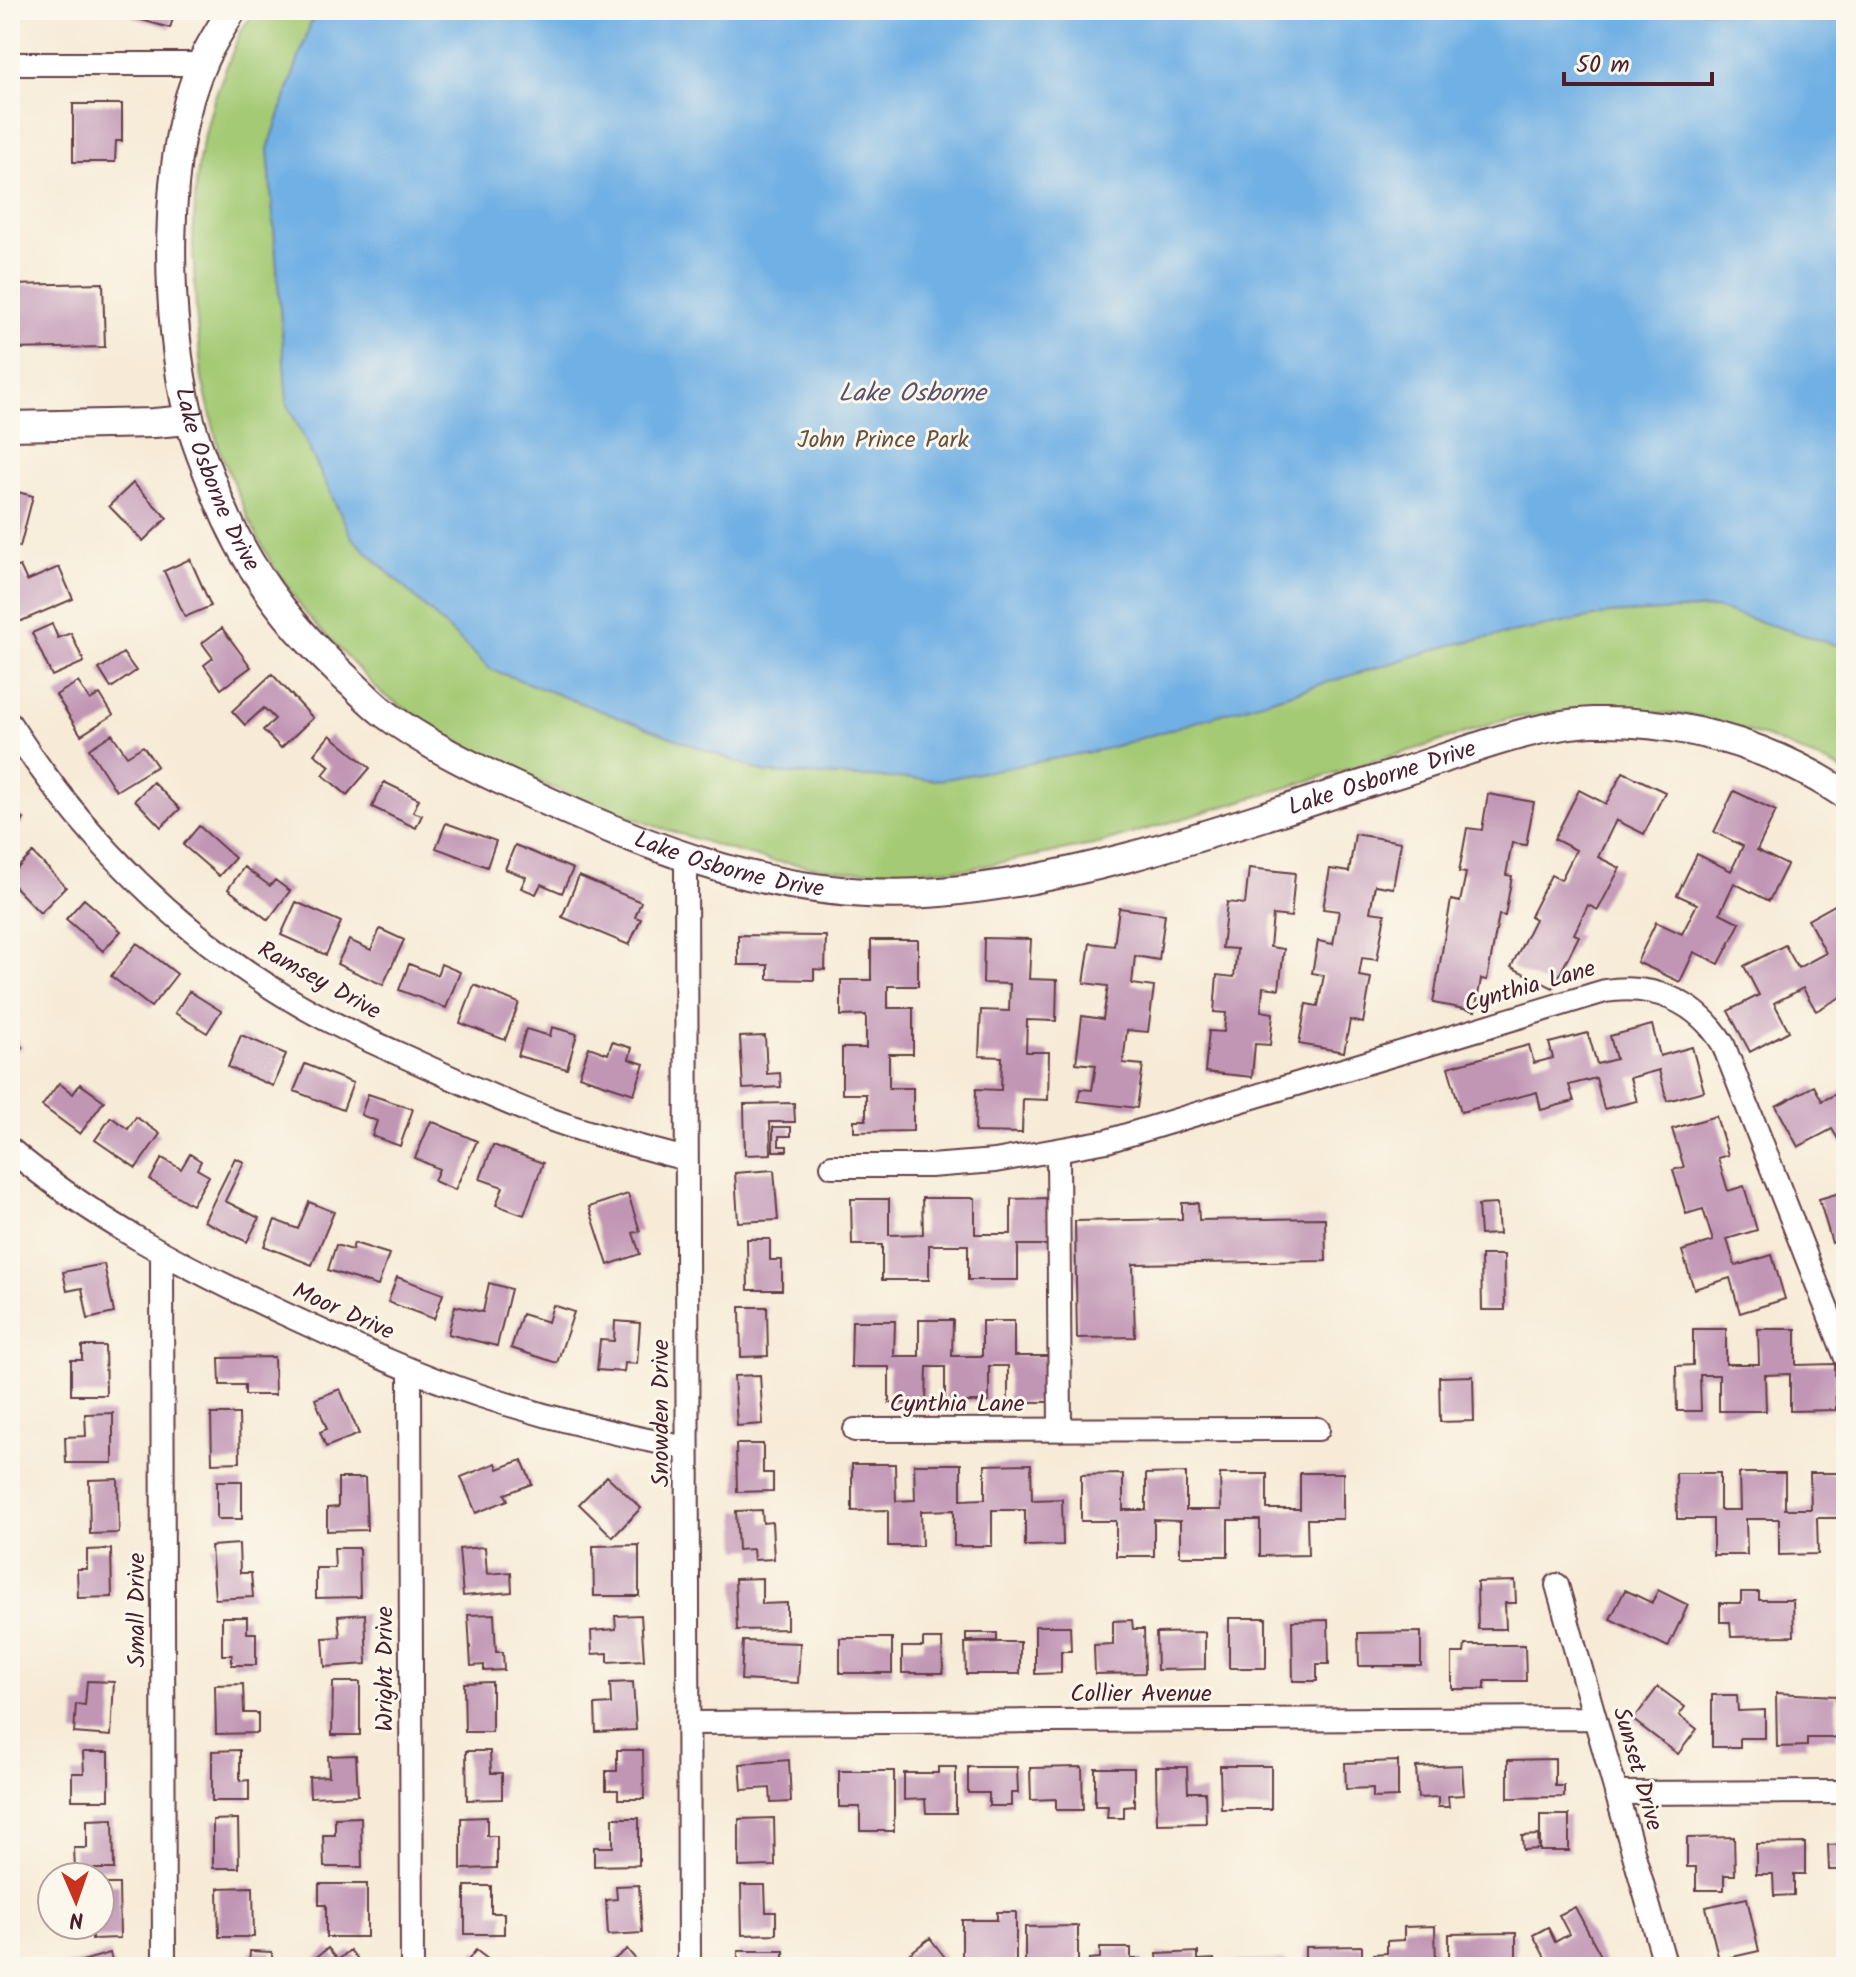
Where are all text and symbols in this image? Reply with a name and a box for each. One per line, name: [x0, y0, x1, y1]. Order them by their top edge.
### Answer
scale bar: [1564, 36, 1712, 86]
text: 50 m: [1576, 46, 1630, 85]
water label: Lake Osborne: [838, 373, 988, 415]
street label: Lake Osborne Drive: [164, 384, 271, 579]
park label: John Prince Park: [797, 421, 969, 460]
street label: Lake Osborne Drive: [1283, 729, 1481, 827]
street label: Lake Osborne Drive: [628, 820, 827, 909]
street label: Ramsey Drive: [250, 931, 388, 1031]
street label: Cynthia Lane: [1460, 950, 1601, 1024]
street label: Moor Drive: [286, 1272, 401, 1352]
street label: Snowden Drive: [642, 1339, 681, 1487]
street label: Cynthia Lane: [889, 1385, 1025, 1424]
street label: Small Drive: [118, 1553, 157, 1667]
street label: Wright Drive: [366, 1606, 405, 1732]
street label: Collier Avenue: [1070, 1675, 1212, 1714]
street label: Sunset Drive: [1601, 1703, 1673, 1836]
north arrow: [36, 1861, 116, 1941]
text: N: [69, 1901, 84, 1936]

